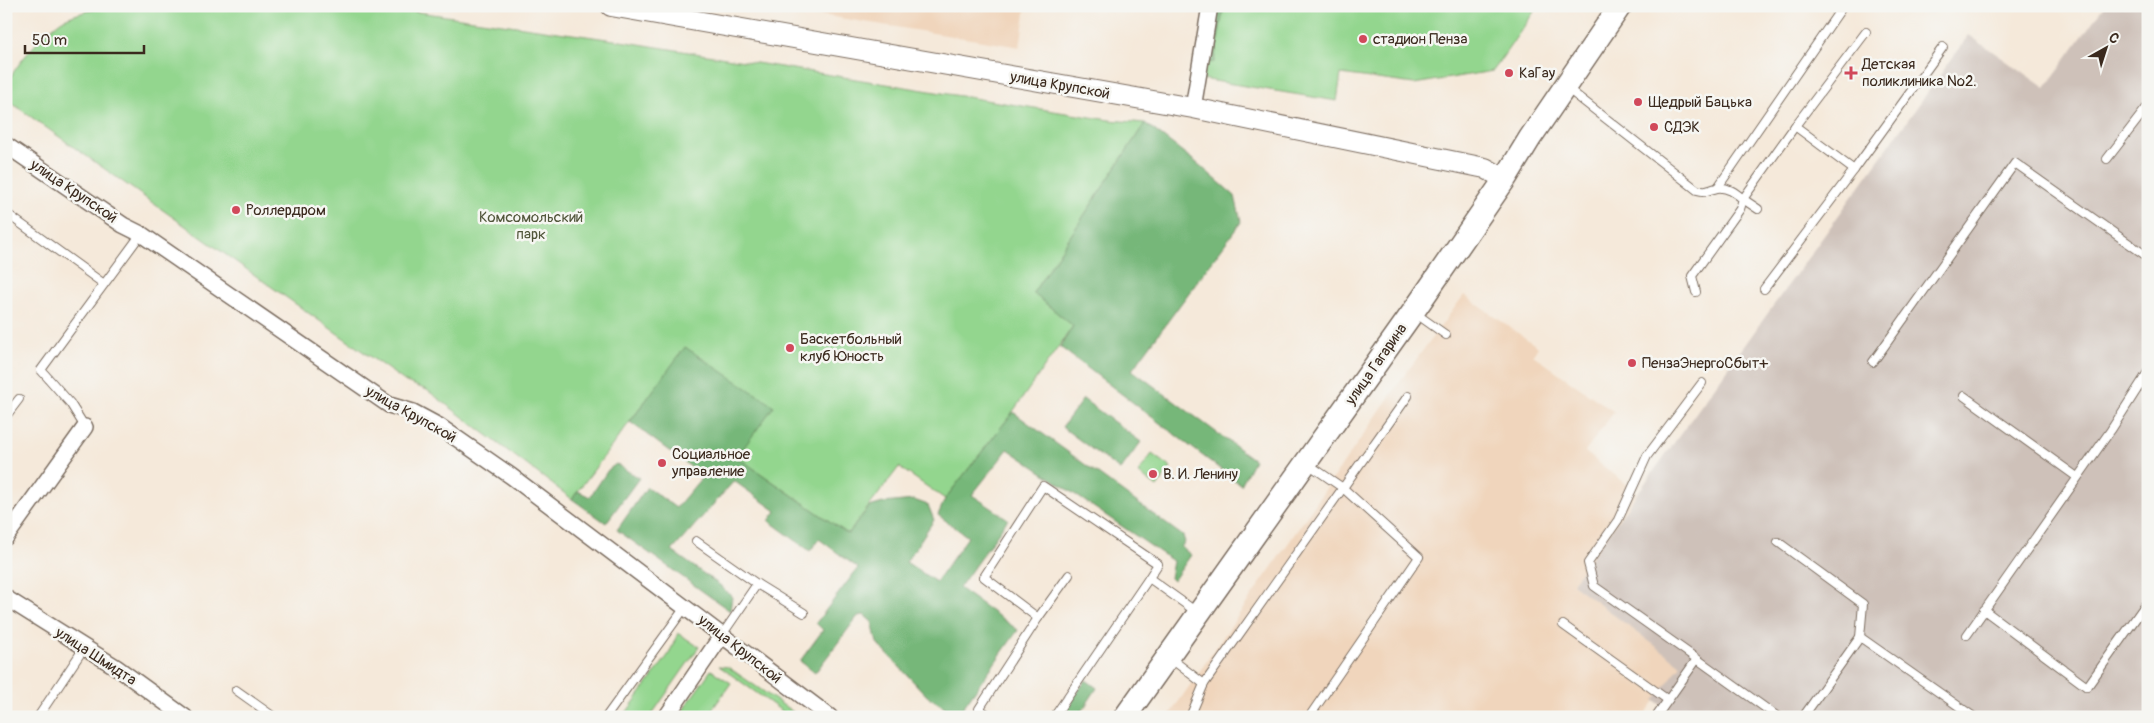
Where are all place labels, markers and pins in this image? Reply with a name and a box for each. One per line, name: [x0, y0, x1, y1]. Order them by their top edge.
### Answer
place label: стадион Пенза: [1373, 30, 1467, 49]
marker: стадион Пенза: [1357, 33, 1369, 45]
place label: Детская поликлиника №2.: [1861, 55, 1977, 91]
place label: КаГау: [1519, 64, 1556, 83]
marker: Детская поликлиника №2.: [1844, 66, 1858, 80]
marker: КаГау: [1503, 67, 1515, 79]
place label: Щедрый Бацька: [1648, 93, 1752, 112]
marker: Щедрый Бацька: [1632, 96, 1644, 108]
place label: СДЭК: [1664, 118, 1700, 137]
marker: СДЭК: [1648, 121, 1660, 133]
place label: Роллердром: [246, 201, 326, 220]
marker: Роллердром: [230, 204, 242, 216]
place label: Баскетбольный клуб Юность: [800, 330, 902, 366]
marker: Баскетбольный клуб Юность: [784, 342, 796, 354]
place label: ПензаЭнергоСбыт+: [1642, 354, 1768, 373]
marker: ПензаЭнергоСбыт+: [1626, 357, 1638, 369]
place label: Социальное управление: [671, 445, 751, 481]
marker: Социальное управление: [656, 457, 668, 469]
place label: В. И. Ленину: [1163, 465, 1239, 484]
marker: В. И. Ленину: [1147, 468, 1159, 480]

